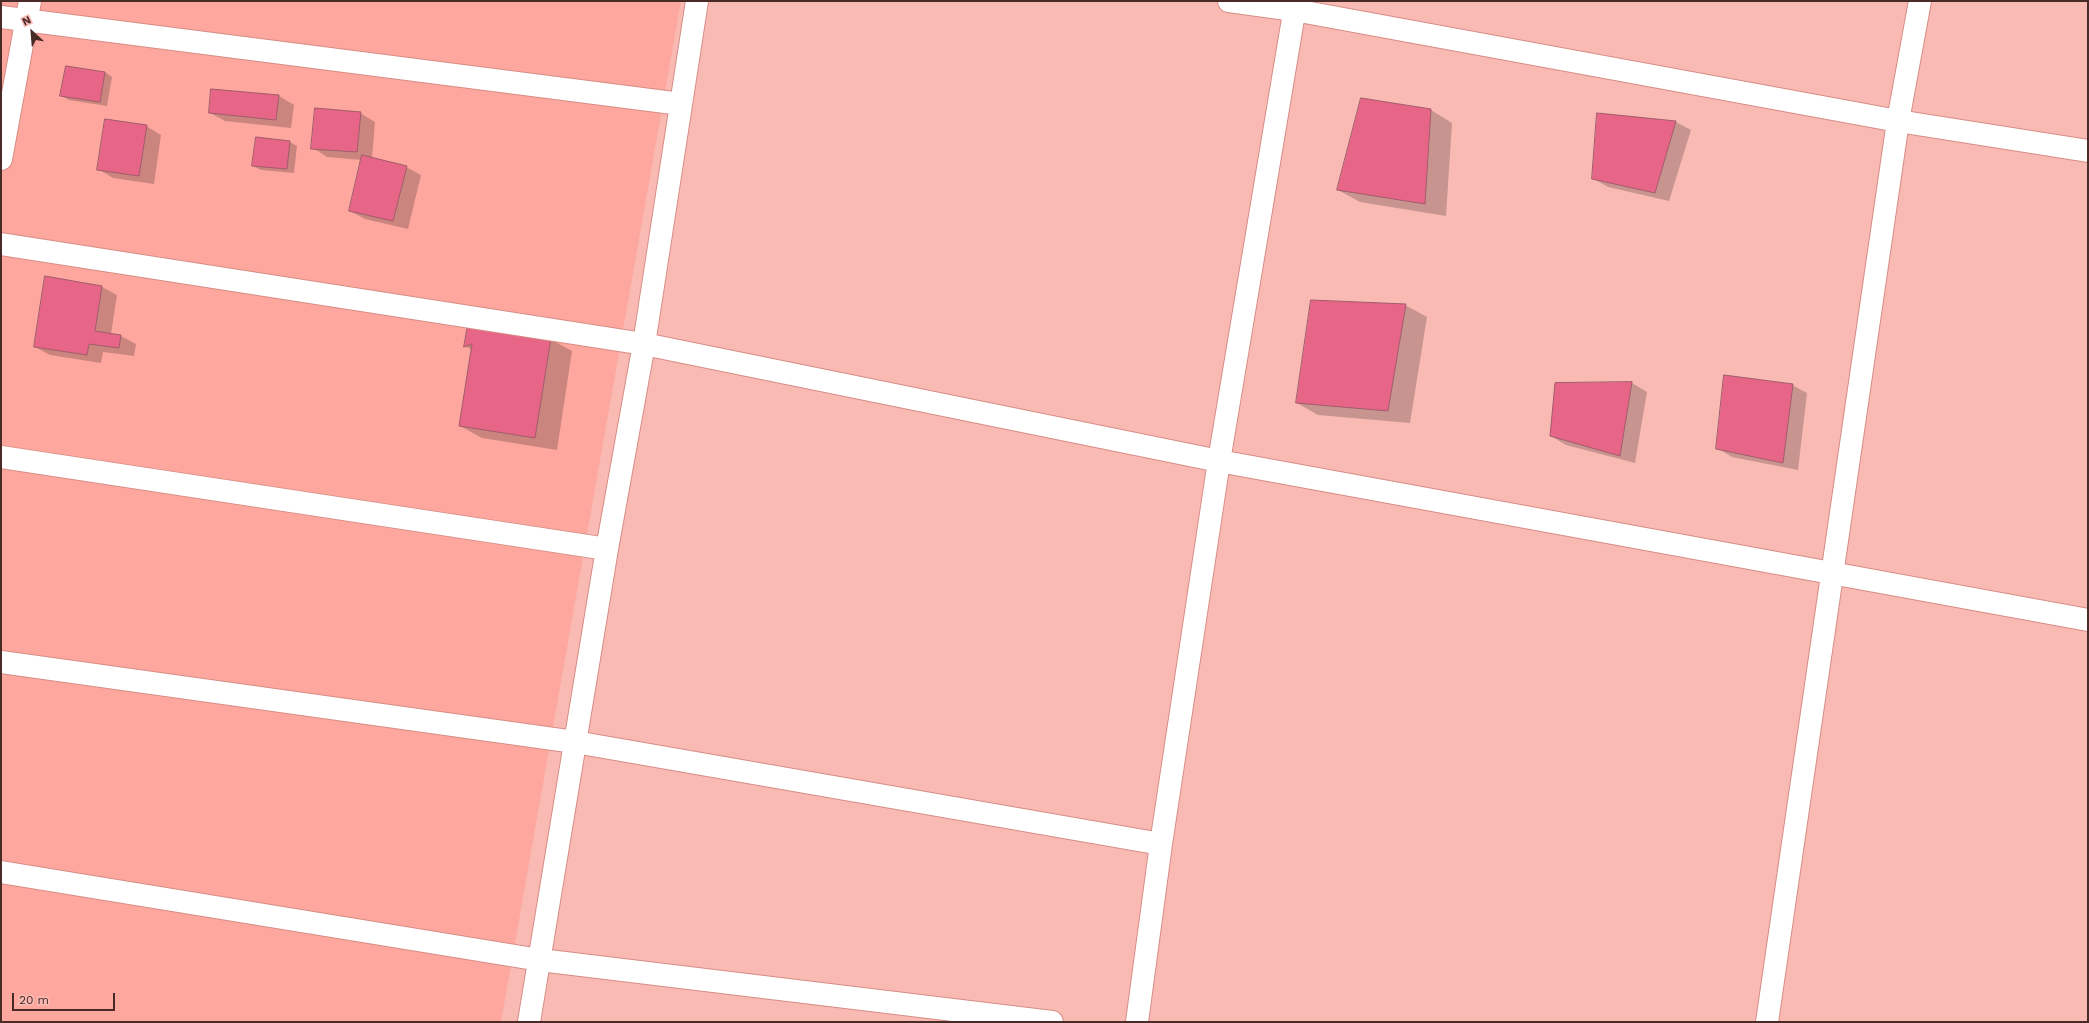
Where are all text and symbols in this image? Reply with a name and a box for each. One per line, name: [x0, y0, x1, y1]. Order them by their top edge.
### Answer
north arrow: [12, 12, 52, 52]
text: N: [20, 13, 33, 28]
scale bar: [14, 985, 117, 1011]
text: 20 m: [19, 993, 49, 1007]

